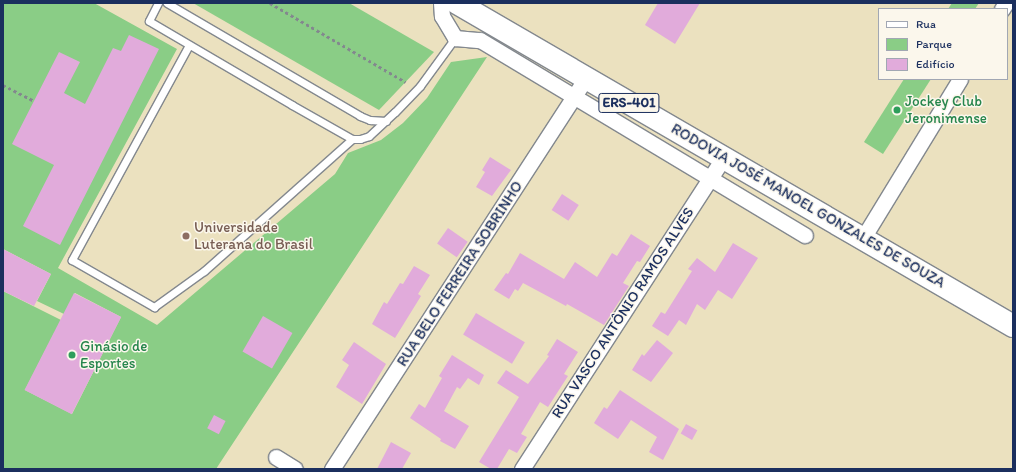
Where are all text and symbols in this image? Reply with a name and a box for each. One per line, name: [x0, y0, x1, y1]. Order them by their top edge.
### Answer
legend: [878, 8, 1008, 80]
text: Rua: [916, 17, 936, 31]
text: Parque: [916, 37, 952, 51]
text: Edifício: [916, 57, 955, 71]
road number: ERS-401: [598, 91, 660, 115]
place label: Jockey Club Jeronimense: [905, 92, 987, 127]
marker: Jockey Club Jeronimense: [892, 105, 902, 115]
street label: RODOVIA JOSÉ MANOEL GONZALES DE SOUZA: [668, 120, 948, 292]
street label: RUA BELO FERREIRA SOBRINHO: [394, 179, 526, 369]
street label: RUA VASCO ANTÔNIO RAMOS ALVES: [549, 205, 697, 421]
place label: Universidade Luterana do Brasil: [194, 218, 313, 253]
marker: Universidade Luterana do Brasil: [181, 231, 191, 241]
place label: Ginásio de Esportes: [80, 337, 147, 372]
marker: Ginásio de Esportes: [67, 350, 77, 360]

